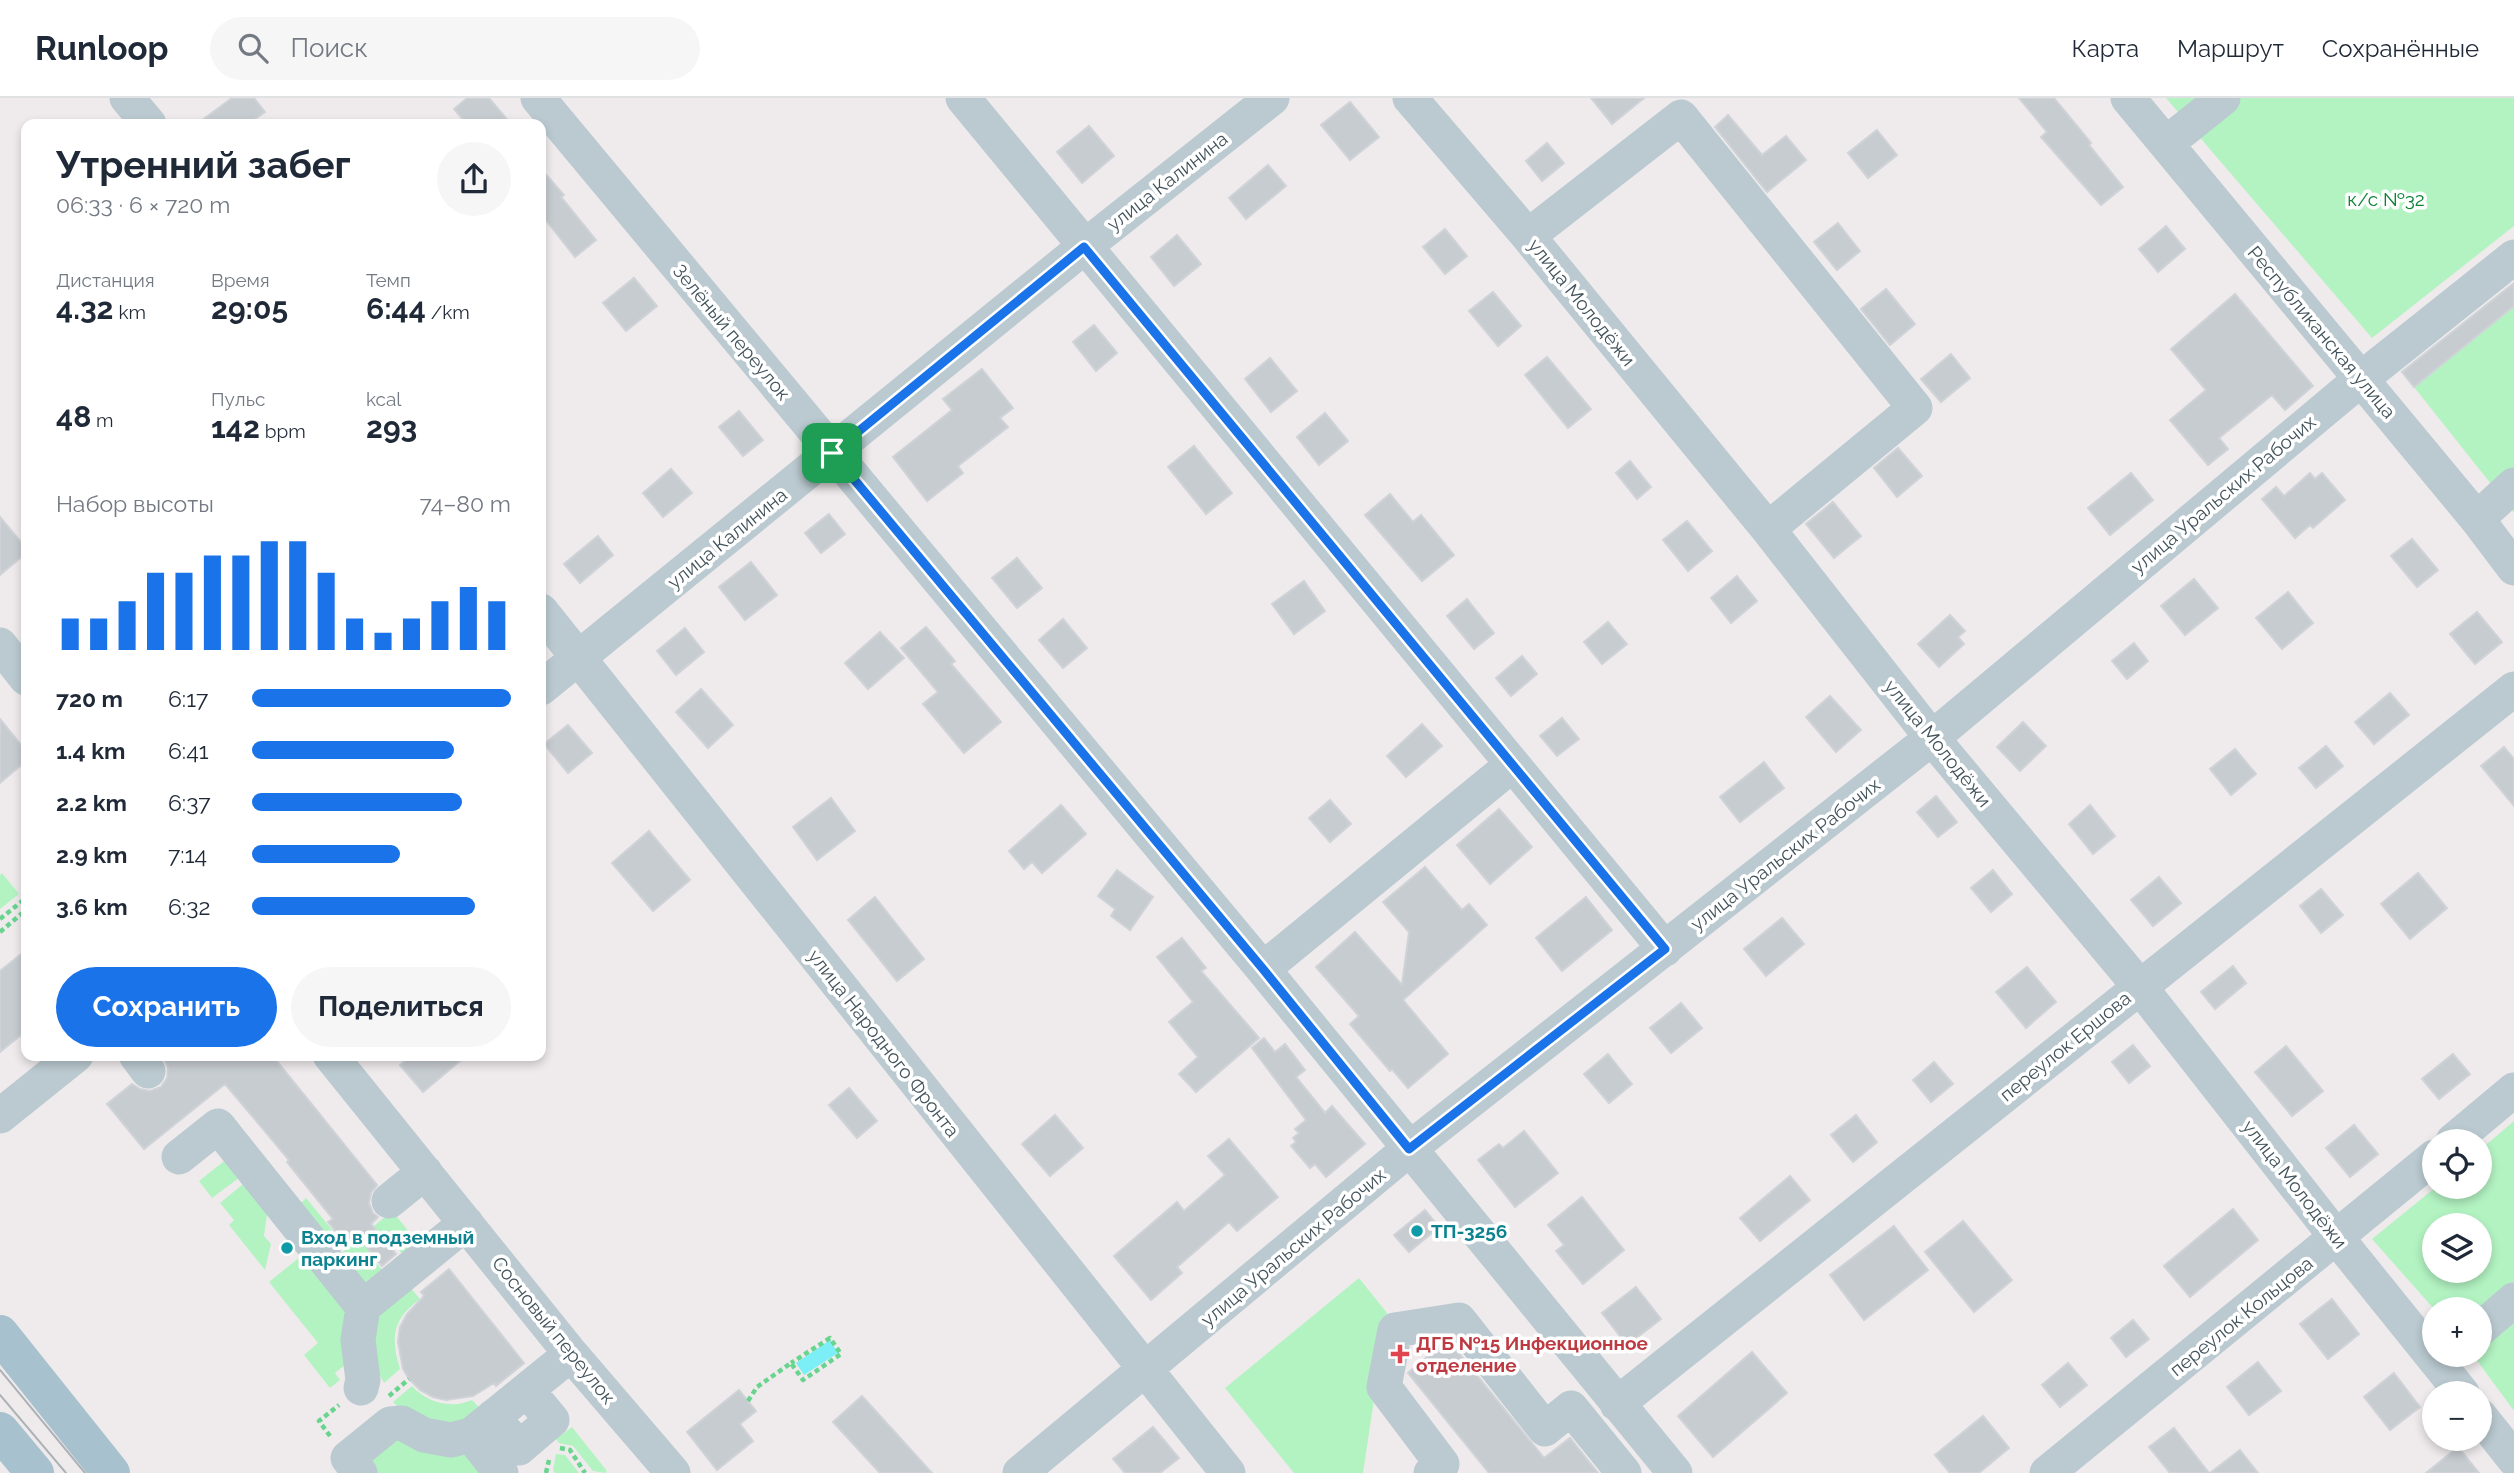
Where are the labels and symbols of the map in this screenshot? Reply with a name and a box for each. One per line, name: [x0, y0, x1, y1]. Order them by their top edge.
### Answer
street label: улица Калинина: [1102, 127, 1232, 235]
park label: к/с №32: [2347, 188, 2425, 210]
street label: улица Молодёжи: [1524, 234, 1640, 370]
street label: Республиканская улица: [2244, 241, 2400, 423]
street label: Зелёный переулок: [669, 260, 795, 404]
street label: улица Уральских Рабочих: [2126, 410, 2320, 578]
pin: [802, 423, 862, 483]
street label: улица Калинина: [663, 483, 791, 593]
street label: улица Молодёжи: [1880, 675, 1996, 811]
street label: улица Уральских Рабочих: [1686, 773, 1884, 935]
street label: улица Народного Фронта: [804, 945, 964, 1141]
street label: переулок Ершова: [1995, 987, 2135, 1105]
street label: улица Молодёжи: [2238, 1115, 2352, 1253]
street label: улица Уральских Рабочих: [1196, 1163, 1390, 1331]
place label: ТП-3256: [1431, 1220, 1507, 1242]
marker: ТП-3256: [1409, 1223, 1425, 1239]
place label: Вход в подземный паркинг: [301, 1226, 474, 1270]
marker: Вход в подземный паркинг: [279, 1240, 295, 1256]
street label: Сосновый переулок: [488, 1252, 620, 1408]
street label: переулок Кольцова: [2165, 1252, 2317, 1380]
place label: ДГБ №15 Инфекционное отделение: [1416, 1332, 1648, 1376]
marker: ДГБ №15 Инфекционное отделение: [1390, 1344, 1410, 1364]

